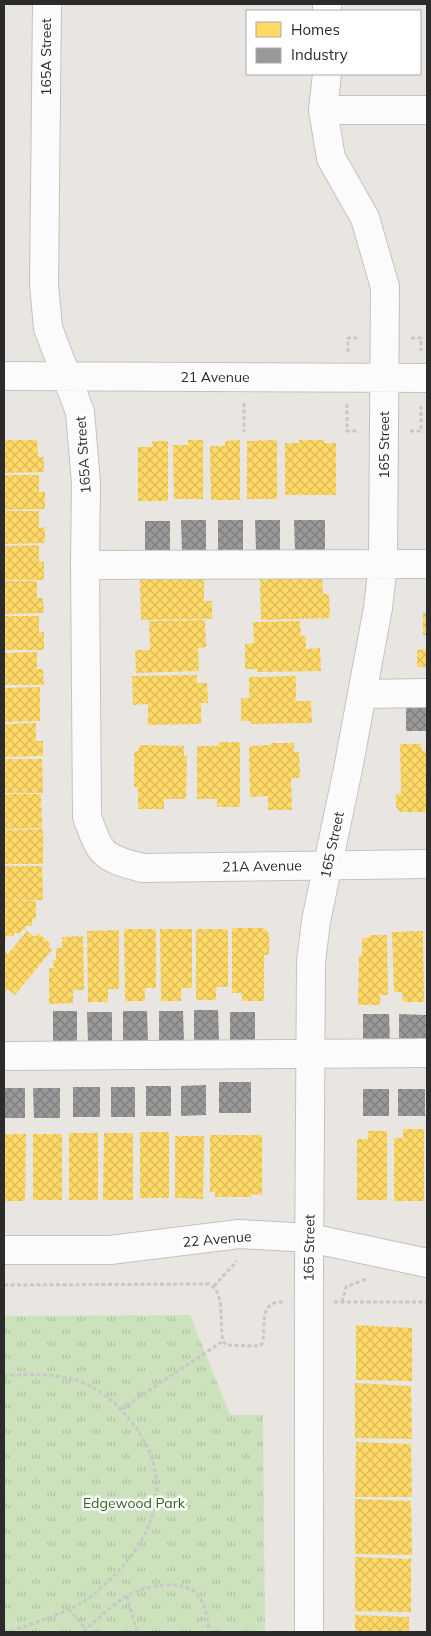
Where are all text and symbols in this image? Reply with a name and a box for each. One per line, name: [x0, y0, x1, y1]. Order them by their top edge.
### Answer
legend: [246, 10, 421, 75]
street label: 165A Street: [37, 18, 55, 96]
text: Homes: [291, 20, 340, 39]
text: Industry: [291, 45, 348, 64]
street label: 21 Avenue: [180, 368, 250, 386]
street label: 165 Street: [375, 411, 393, 479]
street label: 165A Street: [71, 415, 95, 494]
street label: 165 Street: [316, 810, 348, 880]
street label: 21A Avenue: [222, 856, 302, 876]
street label: 165 Street: [299, 1214, 319, 1282]
street label: 22 Avenue: [182, 1227, 252, 1251]
park label: Edgewood Park: [83, 1494, 186, 1512]

